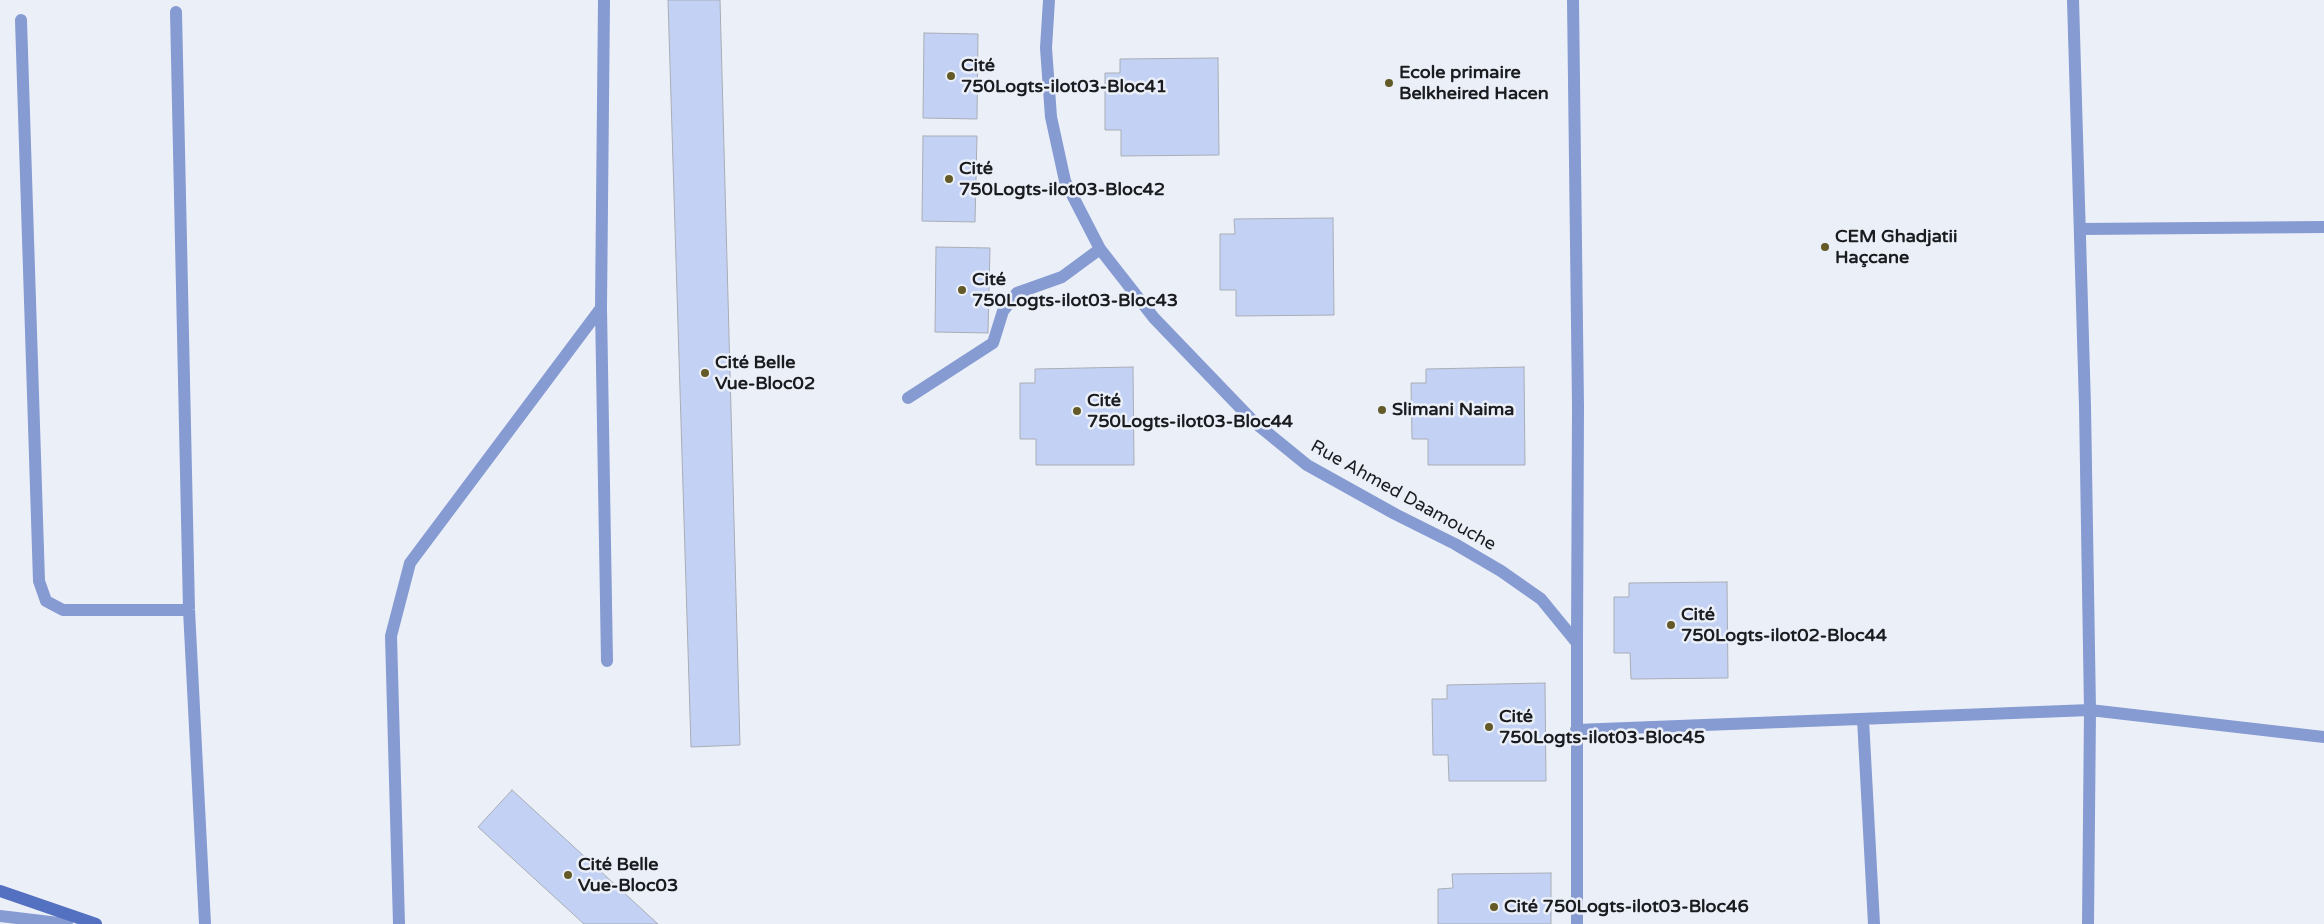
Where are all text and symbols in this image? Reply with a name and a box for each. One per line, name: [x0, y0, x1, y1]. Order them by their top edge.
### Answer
place label: Cité 750Logts-ilot03-Bloc41: [961, 55, 1167, 98]
place label: Ecole primaire Belkheired Hacen: [1399, 62, 1549, 104]
marker: Cité 750Logts-ilot03-Bloc41: [945, 70, 957, 82]
marker: Ecole primaire Belkheired Hacen: [1383, 77, 1395, 89]
place label: Cité 750Logts-ilot03-Bloc42: [959, 158, 1165, 200]
marker: Cité 750Logts-ilot03-Bloc42: [943, 173, 955, 185]
place label: CEM Ghadjatii Haçcane: [1835, 226, 1957, 268]
marker: CEM Ghadjatii Haçcane: [1819, 241, 1831, 253]
place label: Cité 750Logts-ilot03-Bloc43: [972, 269, 1178, 312]
marker: Cité 750Logts-ilot03-Bloc43: [956, 284, 968, 296]
place label: Cité Belle Vue-Bloc02: [715, 352, 815, 394]
marker: Cité Belle Vue-Bloc02: [699, 367, 711, 379]
place label: Cité 750Logts-ilot03-Bloc44: [1087, 390, 1293, 432]
place label: Slimani Naima: [1392, 399, 1514, 421]
marker: Slimani Naima: [1376, 404, 1388, 416]
marker: Cité 750Logts-ilot03-Bloc44: [1071, 405, 1083, 417]
street label: Rue Ahmed Daamouche: [1307, 436, 1499, 556]
place label: Cité 750Logts-ilot02-Bloc44: [1681, 604, 1887, 646]
marker: Cité 750Logts-ilot02-Bloc44: [1665, 619, 1677, 631]
place label: Cité 750Logts-ilot03-Bloc45: [1499, 706, 1705, 749]
marker: Cité 750Logts-ilot03-Bloc45: [1483, 721, 1495, 733]
place label: Cité Belle Vue-Bloc03: [578, 854, 678, 896]
marker: Cité Belle Vue-Bloc03: [562, 869, 574, 881]
place label: Cité 750Logts-ilot03-Bloc46: [1504, 896, 1749, 918]
marker: Cité 750Logts-ilot03-Bloc46: [1488, 901, 1500, 913]

